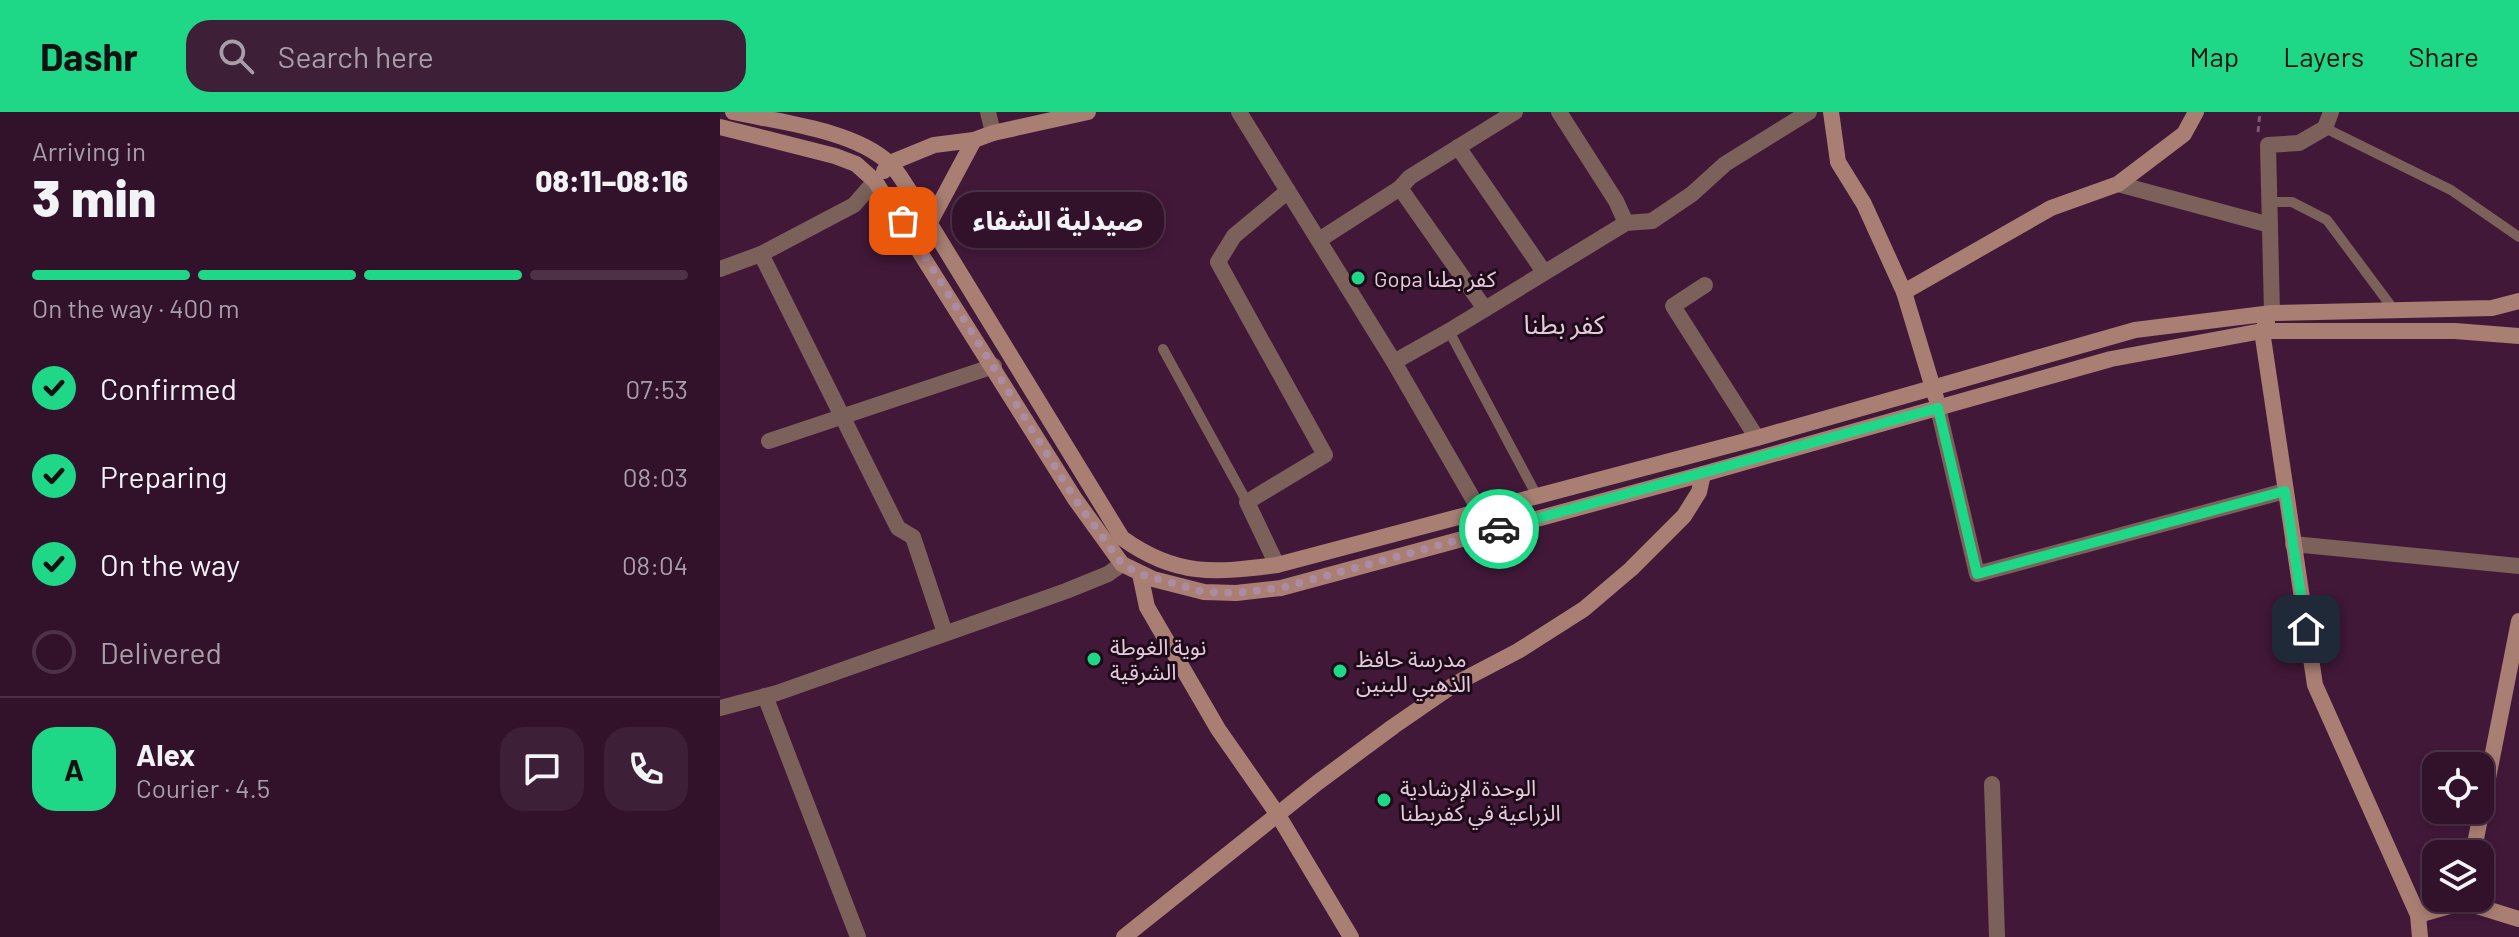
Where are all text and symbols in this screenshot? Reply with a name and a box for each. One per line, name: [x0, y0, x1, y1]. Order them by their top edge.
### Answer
search box: [186, 20, 746, 92]
text: Dashr: [40, 33, 138, 79]
icon: search: [214, 34, 258, 78]
text: Search here: [278, 38, 434, 74]
text: Map: [2189, 39, 2239, 73]
text: Layers: [2283, 39, 2364, 73]
text: Share: [2408, 39, 2479, 73]
text: Arriving in: [32, 135, 146, 166]
text: 08:11–08:16: [535, 162, 688, 198]
text: 3 min: [32, 165, 156, 227]
pin: [869, 187, 937, 255]
callout: صيدلية الشفاء: [951, 193, 1163, 249]
icon: bag: [881, 199, 925, 243]
text: صيدلية الشفاء: [973, 204, 1143, 235]
place label: Gopa كفر بطنا: [1374, 265, 1497, 292]
marker: Gopa كفر بطنا: [1349, 269, 1367, 287]
text: On the way · 400 m: [32, 292, 240, 323]
district label: كفر بطنا: [1523, 308, 1605, 340]
icon: check: [32, 366, 76, 410]
text: Confirmed: [100, 370, 237, 406]
text: 07:53: [625, 373, 688, 404]
icon: check: [32, 454, 76, 498]
text: Preparing: [100, 458, 227, 494]
text: 08:03: [623, 461, 688, 492]
courier: [1459, 489, 1539, 569]
icon: car: [1477, 507, 1521, 551]
icon: check: [32, 542, 76, 586]
text: On the way: [100, 546, 240, 582]
text: 08:04: [622, 549, 688, 580]
pin: [2272, 595, 2340, 663]
icon: home: [2284, 607, 2328, 651]
place label: نوية الغوطة الشرقية: [1110, 633, 1206, 685]
text: Delivered: [100, 634, 222, 670]
place label: مدرسة حافظ الذهبي للبنين: [1356, 645, 1471, 701]
marker: نوية الغوطة الشرقية: [1085, 650, 1103, 668]
marker: مدرسة حافظ الذهبي للبنين: [1331, 662, 1349, 680]
button: chat: [500, 727, 584, 811]
button: phone: [604, 727, 688, 811]
text: Alex: [136, 736, 195, 772]
text: A: [64, 751, 84, 787]
map controls: [2422, 752, 2494, 912]
button: locate: [2422, 752, 2494, 824]
text: Courier · 4.5: [136, 772, 270, 803]
place label: الوحدة الإرشادية الزراعية في كفربطنا: [1400, 774, 1561, 830]
marker: الوحدة الإرشادية الزراعية في كفربطنا: [1375, 791, 1393, 809]
button: layers: [2422, 840, 2494, 912]

